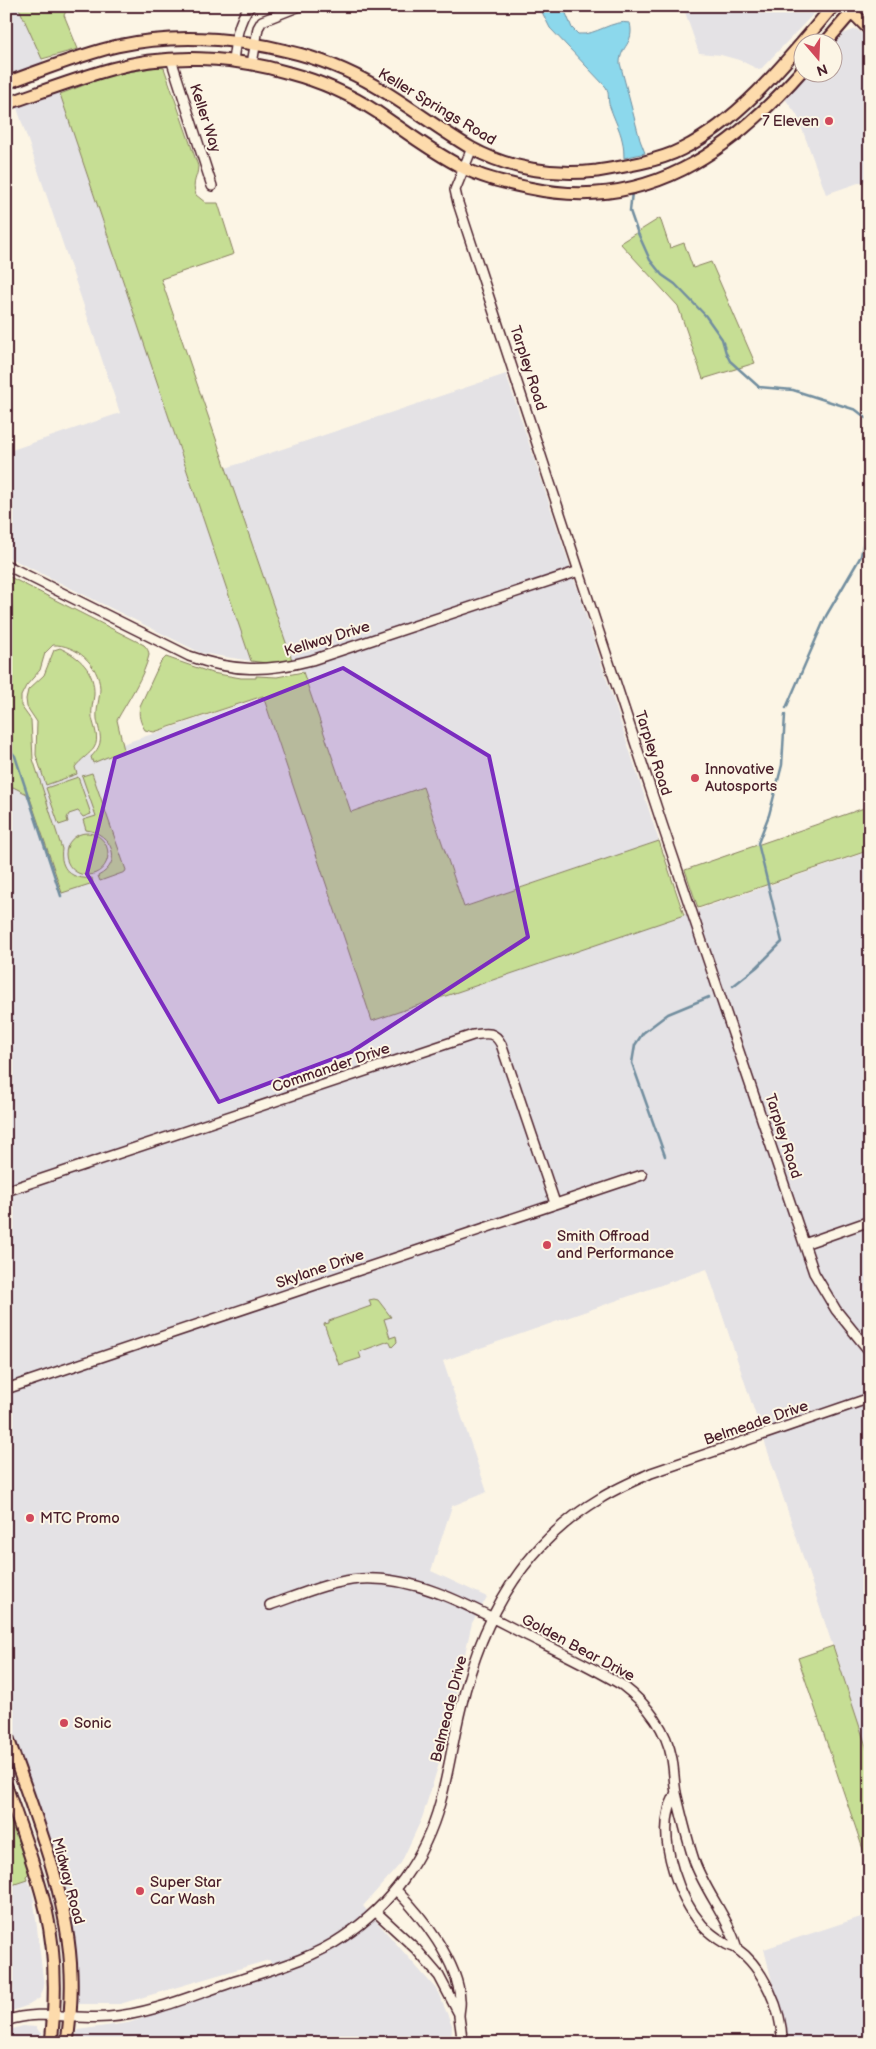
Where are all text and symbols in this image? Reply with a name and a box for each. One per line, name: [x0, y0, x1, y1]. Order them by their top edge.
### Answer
north arrow: [794, 32, 844, 82]
text: N: [814, 60, 830, 80]
street label: Keller Springs Road: [374, 64, 500, 150]
street label: Keller Way: [185, 81, 225, 155]
place label: 7 Eleven: [762, 112, 819, 131]
marker: 7 Eleven: [823, 115, 835, 127]
street label: Tarpley Road: [505, 323, 551, 413]
street label: Kellway Drive: [282, 617, 372, 661]
street label: Tarpley Road: [630, 708, 676, 798]
place label: Innovative Autosports: [705, 760, 778, 796]
marker: Innovative Autosports: [689, 772, 701, 784]
street label: Commander Drive: [270, 1039, 392, 1097]
street label: Tarpley Road: [760, 1091, 806, 1181]
place label: Smith Offroad and Performance: [557, 1227, 674, 1263]
marker: Smith Offroad and Performance: [541, 1239, 553, 1251]
street label: Skylane Drive: [273, 1245, 367, 1293]
street label: Belmeade Drive: [701, 1396, 811, 1450]
place label: MTC Promo: [40, 1509, 120, 1528]
marker: MTC Promo: [24, 1512, 36, 1524]
street label: Golden Bear Drive: [518, 1610, 638, 1686]
street label: Belmeade Drive: [427, 1654, 471, 1764]
place label: Sonic: [74, 1714, 112, 1733]
marker: Sonic: [58, 1717, 70, 1729]
street label: Midway Road: [47, 1836, 89, 1926]
place label: Super Star Car Wash: [150, 1873, 222, 1909]
marker: Super Star Car Wash: [134, 1885, 146, 1897]

